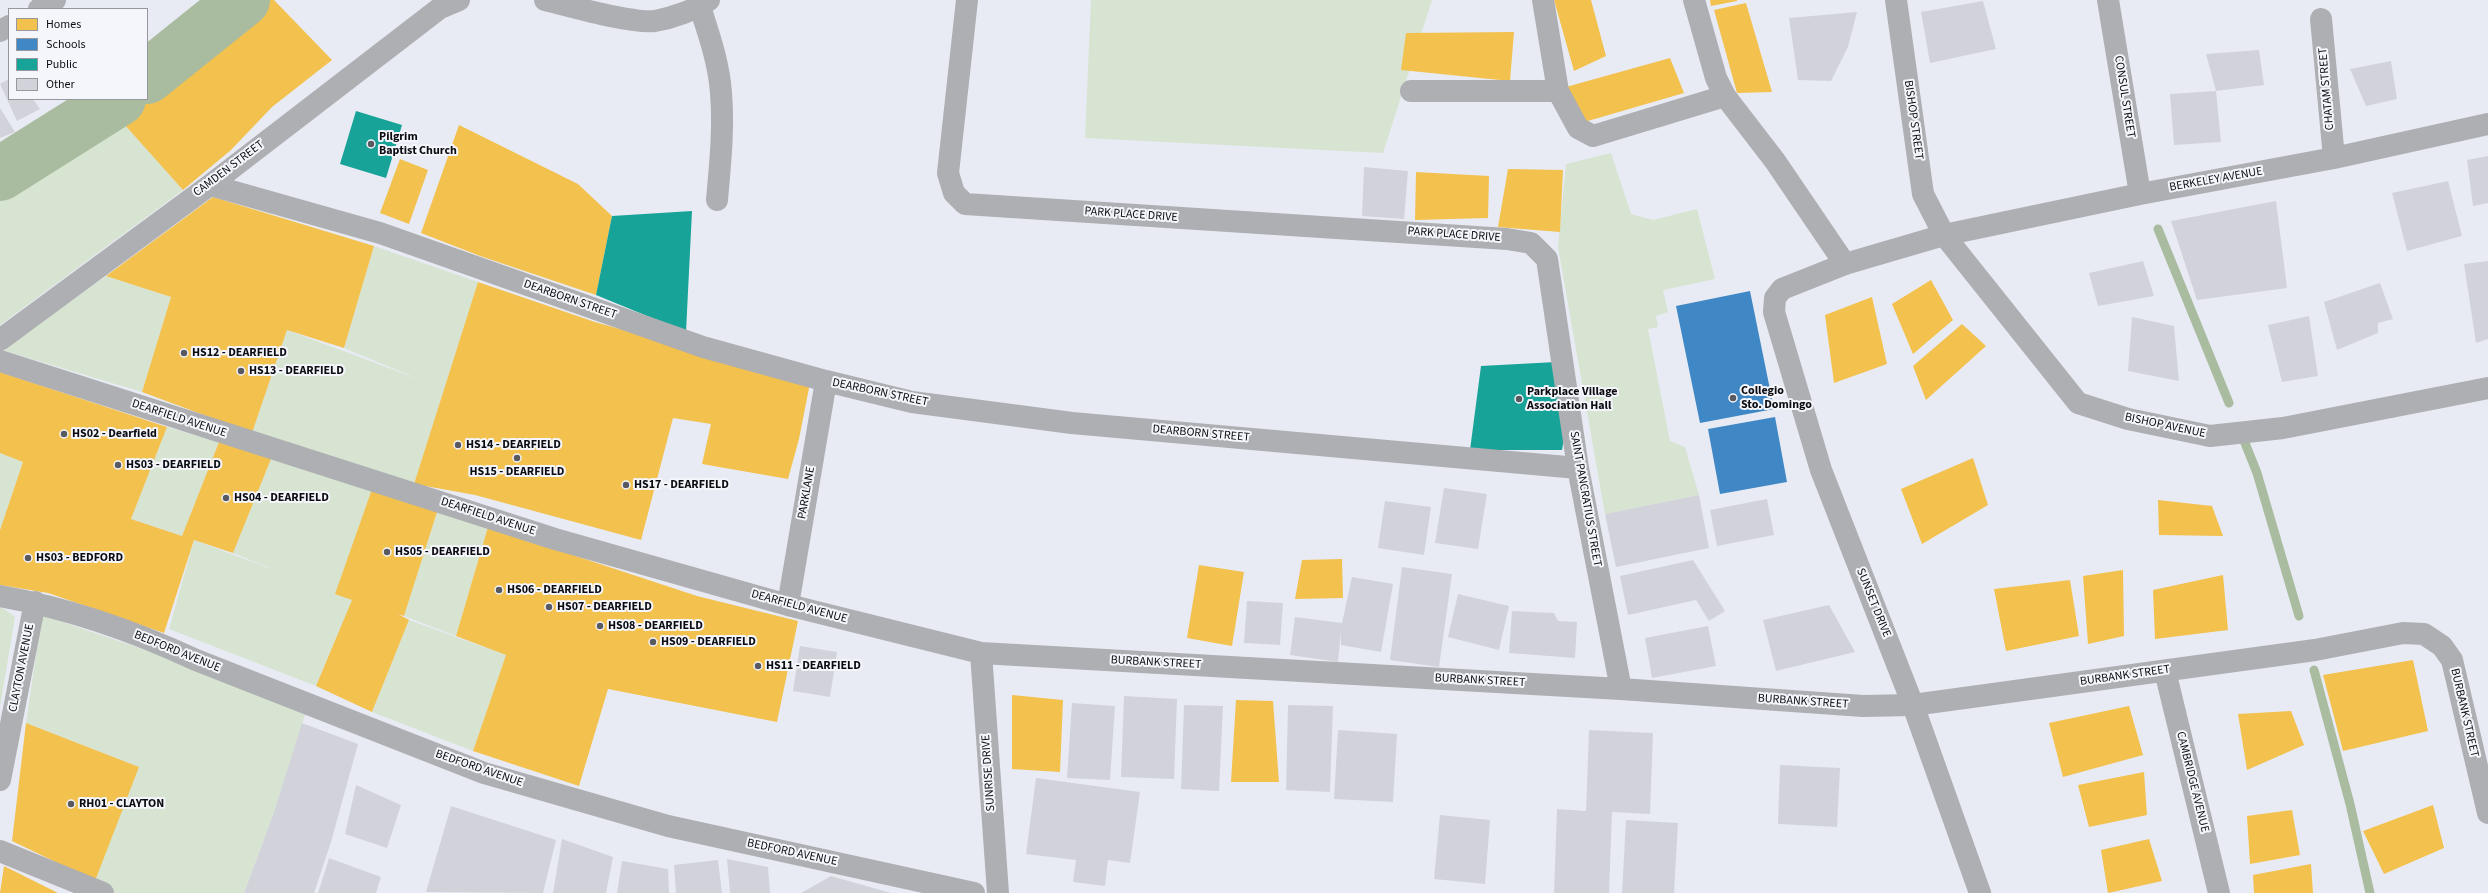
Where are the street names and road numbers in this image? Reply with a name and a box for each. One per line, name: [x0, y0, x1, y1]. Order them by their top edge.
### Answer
street label: CHATAM STREET: [2316, 47, 2338, 131]
street label: CONSUL STREET: [2110, 55, 2138, 139]
street label: BISHOP STREET: [1900, 79, 1926, 161]
street label: CAMDEN STREET: [191, 138, 267, 200]
street label: BERKELEY AVENUE: [2168, 165, 2264, 195]
street label: PARK PLACE DRIVE: [1084, 205, 1178, 225]
street label: PARK PLACE DRIVE: [1407, 225, 1501, 245]
street label: DEARBORN STREET: [522, 277, 618, 323]
street label: DEARBORN STREET: [831, 376, 929, 410]
street label: DEARFIELD AVENUE: [130, 397, 228, 441]
street label: BISHOP AVENUE: [2123, 410, 2207, 442]
street label: DEARBORN STREET: [1152, 423, 1250, 445]
street label: SAINT PANCRATIUS STREET: [1566, 430, 1604, 568]
street label: PARKLANE: [795, 466, 819, 520]
street label: DEARFIELD AVENUE: [439, 495, 537, 539]
street label: SUNSET DRIVE: [1853, 566, 1893, 640]
street label: DEARFIELD AVENUE: [749, 587, 849, 627]
street label: CLAYTON AVENUE: [6, 623, 38, 713]
street label: BEDFORD AVENUE: [132, 628, 222, 676]
street label: BURBANK STREET: [1110, 653, 1202, 673]
street label: BURBANK STREET: [2079, 663, 2171, 689]
street label: BURBANK STREET: [2447, 667, 2481, 759]
street label: BURBANK STREET: [1434, 671, 1526, 691]
street label: BURBANK STREET: [1757, 692, 1849, 712]
street label: CAMBRIDGE AVENUE: [2173, 730, 2211, 834]
street label: SUNRISE DRIVE: [979, 734, 999, 812]
street label: BEDFORD AVENUE: [433, 747, 525, 791]
street label: BEDFORD AVENUE: [746, 836, 838, 870]

